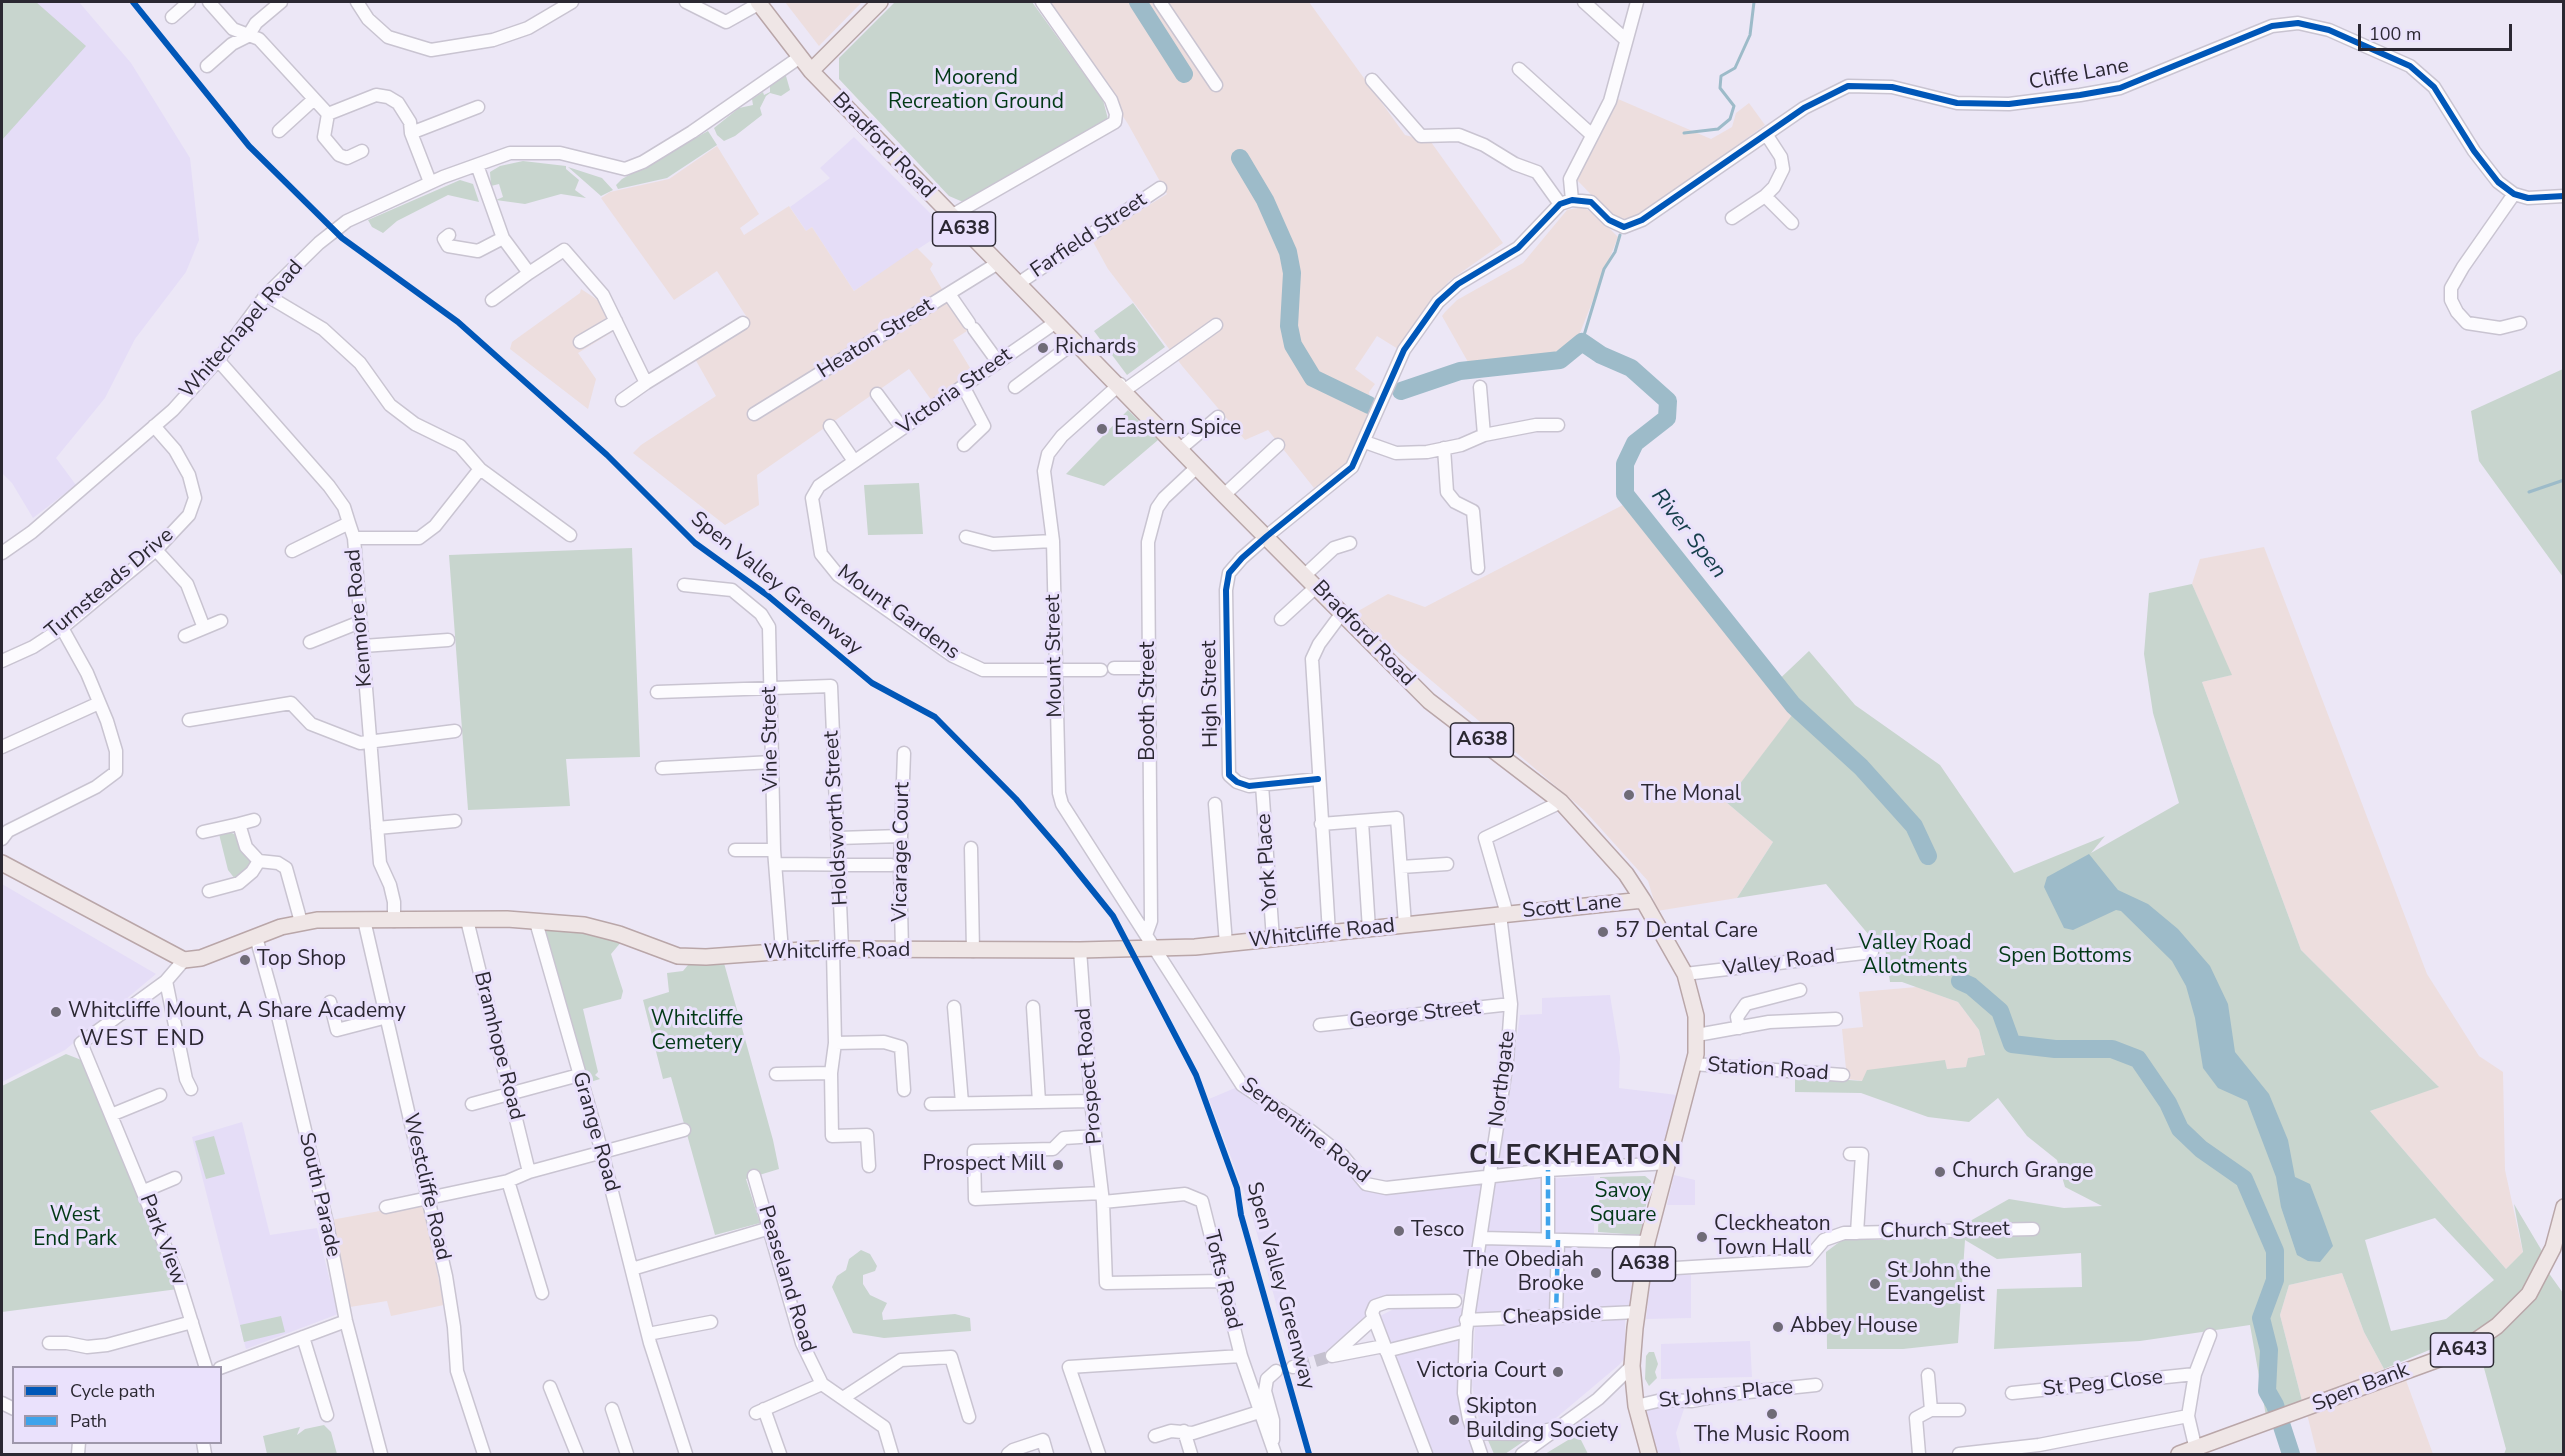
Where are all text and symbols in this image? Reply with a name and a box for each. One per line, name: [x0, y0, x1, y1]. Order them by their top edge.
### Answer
scale bar: [2361, 12, 2516, 50]
text: 100 m: [2369, 22, 2421, 46]
street label: Cliffe Lane: [2027, 54, 2131, 96]
park label: Moorend Recreation Ground: [888, 66, 1064, 116]
street label: Bradford Road: [826, 88, 940, 204]
street label: Farfield Street: [1026, 188, 1152, 284]
road number: A638: [932, 212, 996, 246]
street label: Whitechapel Road: [175, 256, 309, 404]
street label: Heaton Street: [813, 293, 939, 385]
place label: Richards: [1055, 335, 1136, 361]
marker: Richards: [1036, 341, 1050, 355]
street label: Victoria Street: [893, 343, 1017, 441]
place label: Eastern Spice: [1114, 416, 1241, 442]
marker: Eastern Spice: [1095, 422, 1109, 436]
water label: River Spen: [1645, 484, 1731, 584]
street label: Spen Valley Greenway: [685, 507, 867, 661]
street label: Turnsteads Drive: [41, 523, 179, 645]
street label: Kenmore Road: [341, 548, 379, 688]
street label: Mount Gardens: [832, 560, 964, 666]
street label: Bradford Road: [1306, 576, 1420, 692]
street label: Mount Street: [1041, 594, 1069, 718]
street label: High Street: [1197, 640, 1225, 748]
street label: Booth Street: [1136, 641, 1162, 761]
street label: Vine Street: [757, 686, 785, 792]
road number: A638: [1450, 723, 1514, 757]
street label: Holdsworth Street: [820, 730, 854, 906]
street label: Vicarage Court: [888, 782, 916, 922]
place label: The Monal: [1641, 782, 1741, 808]
marker: The Monal: [1622, 788, 1636, 802]
street label: York Place: [1252, 813, 1284, 911]
street label: Scott Lane: [1521, 889, 1623, 925]
street label: Whitcliffe Road: [1248, 914, 1396, 954]
place label: 57 Dental Care: [1615, 919, 1758, 945]
marker: 57 Dental Care: [1596, 925, 1610, 939]
park label: Valley Road Allotments: [1859, 931, 1971, 981]
street label: Whitcliffe Road: [763, 938, 911, 966]
street label: Valley Road: [1721, 944, 1837, 982]
park label: Spen Bottoms: [1998, 944, 2132, 970]
place label: Top Shop: [257, 947, 346, 973]
marker: Top Shop: [238, 953, 252, 967]
street label: Bramhope Road: [467, 969, 529, 1123]
street label: George Street: [1348, 996, 1482, 1034]
place label: Whitcliffe Mount, A Share Academy: [68, 999, 406, 1025]
marker: Whitcliffe Mount, A Share Academy: [49, 1005, 63, 1019]
park label: Whitcliffe Cemetery: [651, 1007, 743, 1057]
street label: Prospect Road: [1071, 1007, 1109, 1145]
district label: WEST END: [80, 1027, 206, 1053]
street label: Northgate: [1485, 1030, 1521, 1128]
street label: Station Road: [1707, 1053, 1829, 1087]
street label: Grange Road: [566, 1069, 624, 1195]
street label: Serpentine Road: [1236, 1073, 1374, 1189]
street label: Westcliffe Road: [397, 1111, 455, 1263]
street label: South Parade: [292, 1130, 346, 1260]
district label: CLECKHEATON: [1469, 1141, 1683, 1173]
place label: Prospect Mill: [923, 1152, 1046, 1178]
marker: Prospect Mill: [1051, 1158, 1065, 1172]
place label: Church Grange: [1952, 1159, 2093, 1185]
marker: Church Grange: [1933, 1165, 1947, 1179]
park label: Savoy Square: [1590, 1179, 1656, 1229]
street label: Spen Valley Greenway: [1240, 1180, 1320, 1392]
street label: Park View: [133, 1191, 191, 1289]
park label: West End Park: [33, 1203, 117, 1253]
street label: Peaseland Road: [752, 1203, 820, 1355]
place label: Cleckheaton Town Hall: [1714, 1212, 1831, 1262]
street label: Church Street: [1880, 1217, 2010, 1245]
place label: Tesco: [1411, 1218, 1464, 1244]
marker: Tesco: [1392, 1224, 1406, 1238]
street label: Tofts Road: [1198, 1228, 1246, 1332]
marker: Cleckheaton Town Hall: [1695, 1230, 1709, 1244]
road number: A638: [1612, 1247, 1676, 1281]
place label: The Obediah Brooke: [1463, 1248, 1584, 1298]
place label: St John the Evangelist: [1887, 1259, 1991, 1309]
marker: The Obediah Brooke: [1589, 1266, 1603, 1280]
marker: St John the Evangelist: [1868, 1277, 1882, 1291]
street label: Cheapside: [1502, 1301, 1602, 1331]
place label: Abbey House: [1790, 1314, 1918, 1340]
marker: Abbey House: [1771, 1320, 1785, 1334]
road number: A643: [2430, 1333, 2494, 1367]
street label: Spen Bank: [2309, 1358, 2413, 1418]
place label: Victoria Court: [1417, 1359, 1546, 1385]
marker: Victoria Court: [1551, 1365, 1565, 1379]
street label: St Peg Close: [2042, 1365, 2164, 1403]
legend: [12, 1366, 222, 1444]
street label: St Johns Place: [1658, 1375, 1794, 1415]
text: Cycle path: [70, 1379, 155, 1403]
place label: Skipton Building Society: [1466, 1395, 1618, 1445]
marker: The Music Room: [1765, 1407, 1779, 1421]
text: Path: [70, 1409, 107, 1433]
marker: Skipton Building Society: [1447, 1413, 1461, 1427]
place label: The Music Room: [1694, 1423, 1850, 1449]

